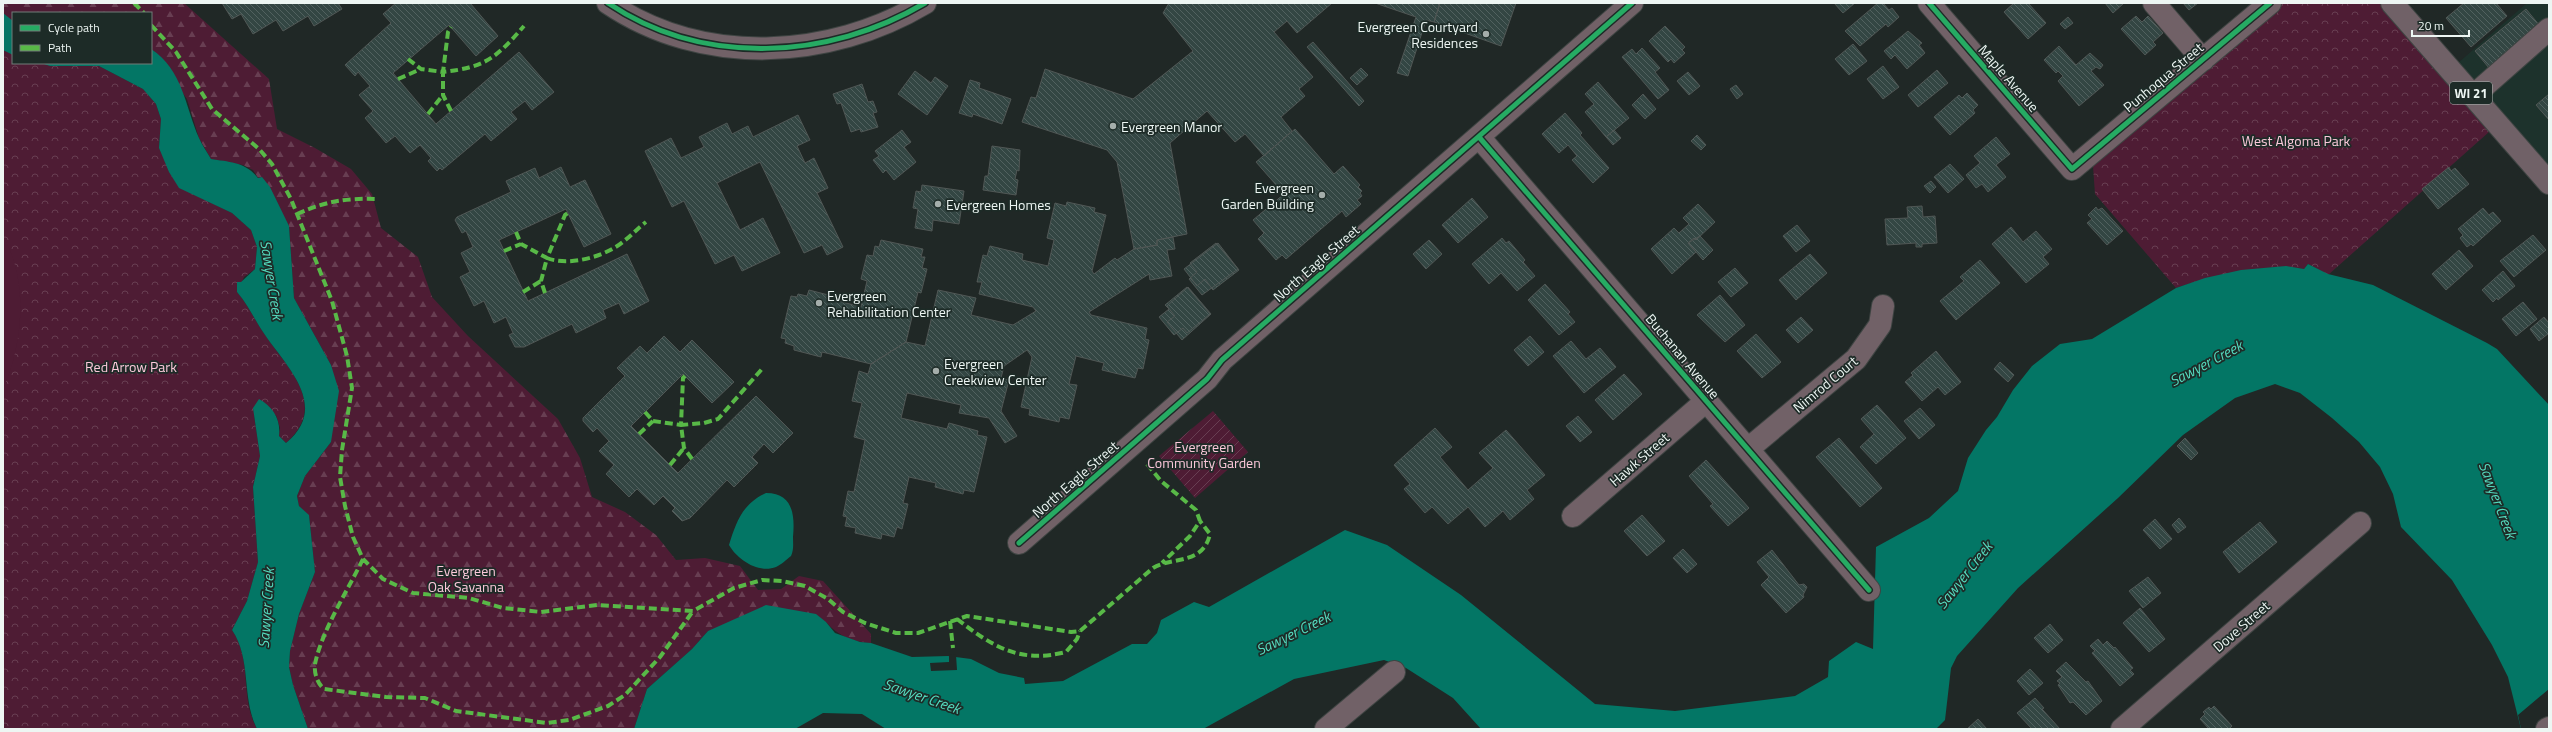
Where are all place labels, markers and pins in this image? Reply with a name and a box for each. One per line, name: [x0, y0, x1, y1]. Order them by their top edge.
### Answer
place label: Evergreen Courtyard Residences: [1358, 16, 1478, 53]
marker: Evergreen Courtyard Residences: [1481, 29, 1491, 39]
place label: Evergreen Manor: [1121, 116, 1222, 137]
marker: Evergreen Manor: [1108, 121, 1118, 131]
place label: Evergreen Garden Building: [1221, 177, 1314, 214]
marker: Evergreen Garden Building: [1317, 190, 1327, 200]
place label: Evergreen Homes: [946, 194, 1051, 215]
marker: Evergreen Homes: [933, 199, 943, 209]
place label: Evergreen Rehabilitation Center: [827, 285, 951, 322]
marker: Evergreen Rehabilitation Center: [814, 298, 824, 308]
place label: Evergreen Creekview Center: [944, 353, 1047, 390]
marker: Evergreen Creekview Center: [931, 366, 941, 376]

